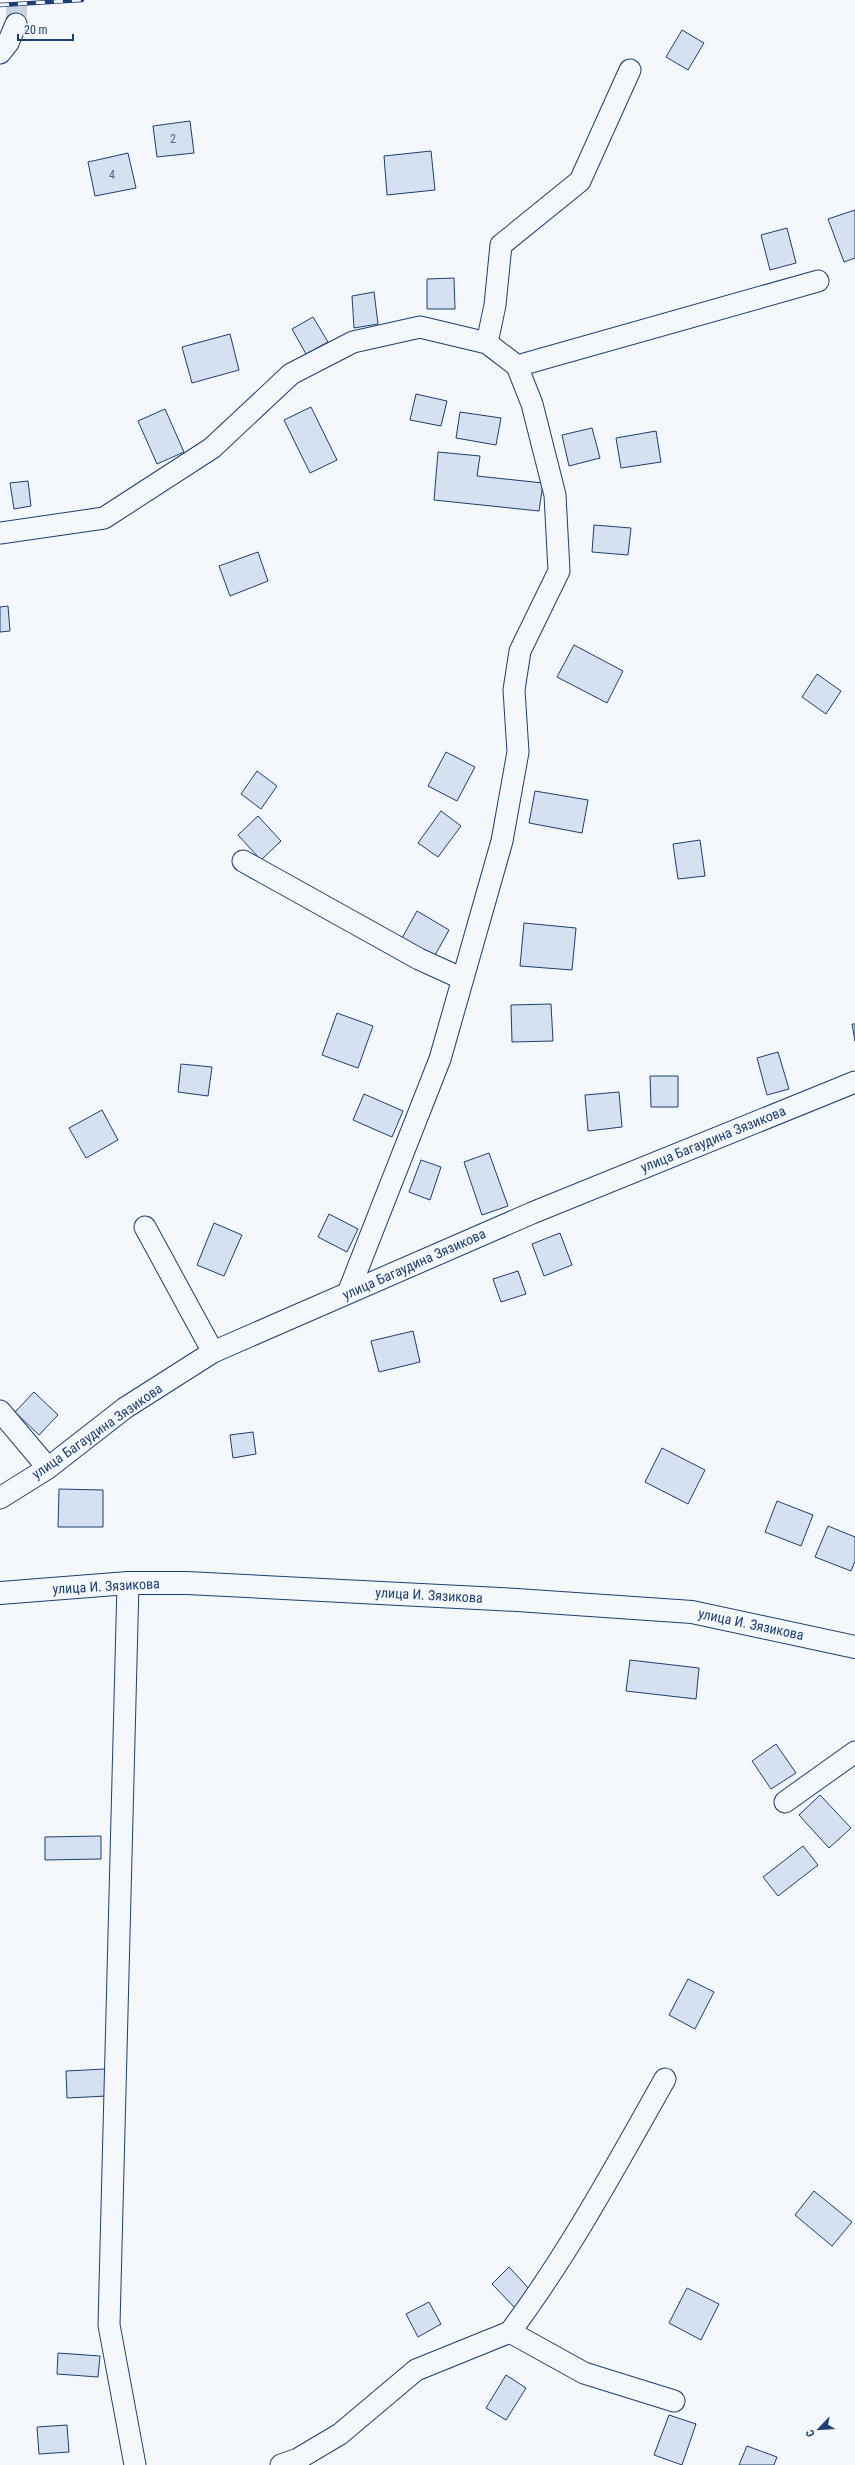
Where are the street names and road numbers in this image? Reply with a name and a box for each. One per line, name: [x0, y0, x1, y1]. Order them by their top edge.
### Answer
street label: улица Багаудина Зязикова: [638, 1103, 788, 1175]
street label: улица Багаудина Зязикова: [340, 1225, 488, 1303]
street label: улица Багаудина Зязикова: [29, 1380, 165, 1482]
street label: улица И. Зязикова: [52, 1575, 160, 1597]
street label: улица И. Зязикова: [375, 1584, 483, 1606]
street label: улица И. Зязикова: [697, 1605, 805, 1643]

